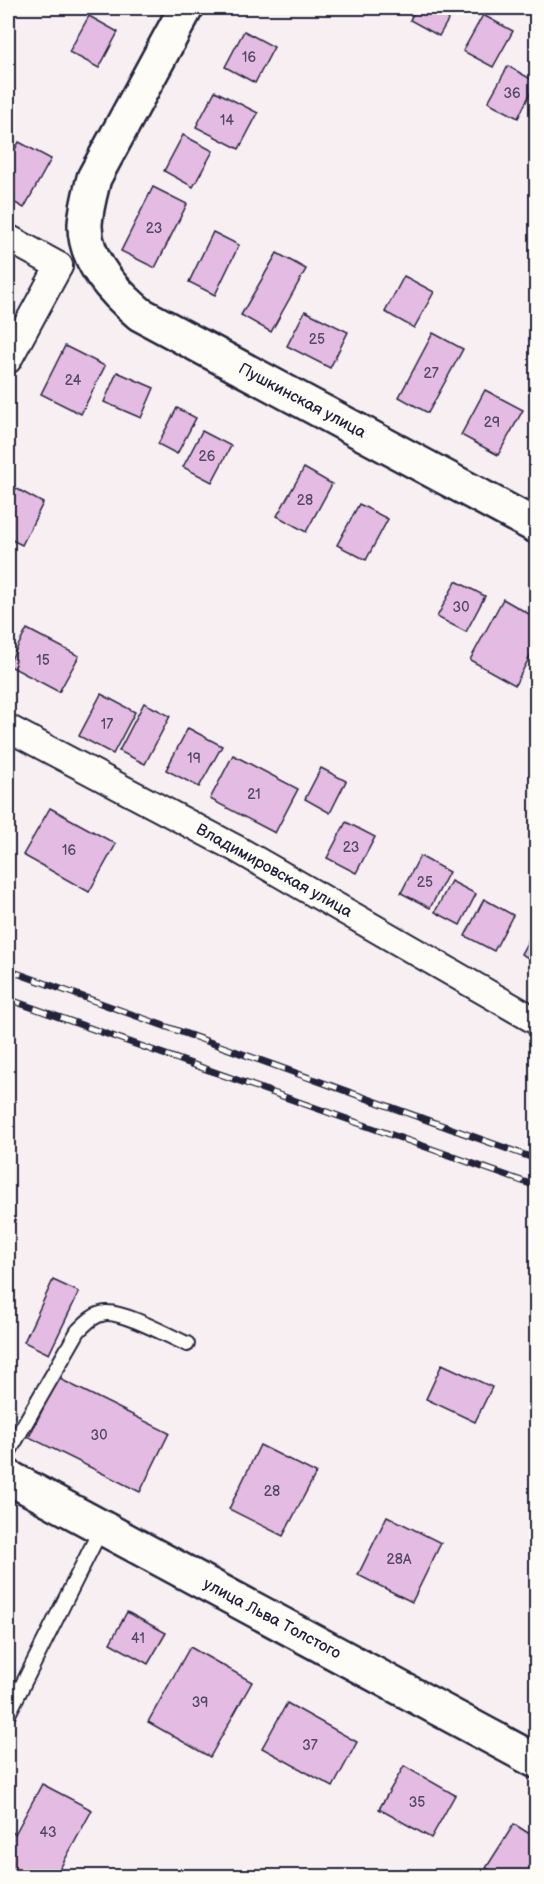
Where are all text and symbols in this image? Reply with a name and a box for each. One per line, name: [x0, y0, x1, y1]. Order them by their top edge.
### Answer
house number: 16: [242, 49, 256, 66]
house number: 36: [503, 85, 521, 102]
house number: 14: [220, 112, 234, 129]
house number: 23: [146, 220, 162, 237]
house number: 25: [309, 331, 325, 348]
street label: Пушкинская улица: [235, 359, 369, 443]
house number: 27: [423, 365, 439, 382]
house number: 24: [65, 372, 82, 389]
house number: 29: [484, 414, 500, 431]
house number: 26: [199, 448, 216, 465]
house number: 28: [297, 492, 313, 509]
house number: 30: [453, 599, 469, 616]
house number: 15: [36, 652, 50, 669]
house number: 17: [101, 716, 113, 733]
house number: 19: [187, 750, 201, 767]
house number: 21: [247, 786, 261, 803]
street label: Владимировская улица: [193, 820, 356, 922]
house number: 23: [343, 839, 359, 856]
house number: 16: [62, 842, 76, 859]
house number: 25: [417, 874, 433, 891]
house number: 30: [91, 1427, 107, 1444]
house number: 28: [264, 1483, 280, 1500]
house number: 28А: [387, 1551, 412, 1568]
street label: улица Льва Толстого: [200, 1575, 344, 1663]
house number: 41: [131, 1630, 145, 1647]
house number: 39: [192, 1694, 208, 1711]
house number: 37: [302, 1737, 318, 1754]
house number: 35: [409, 1794, 425, 1811]
house number: 43: [39, 1824, 57, 1841]

